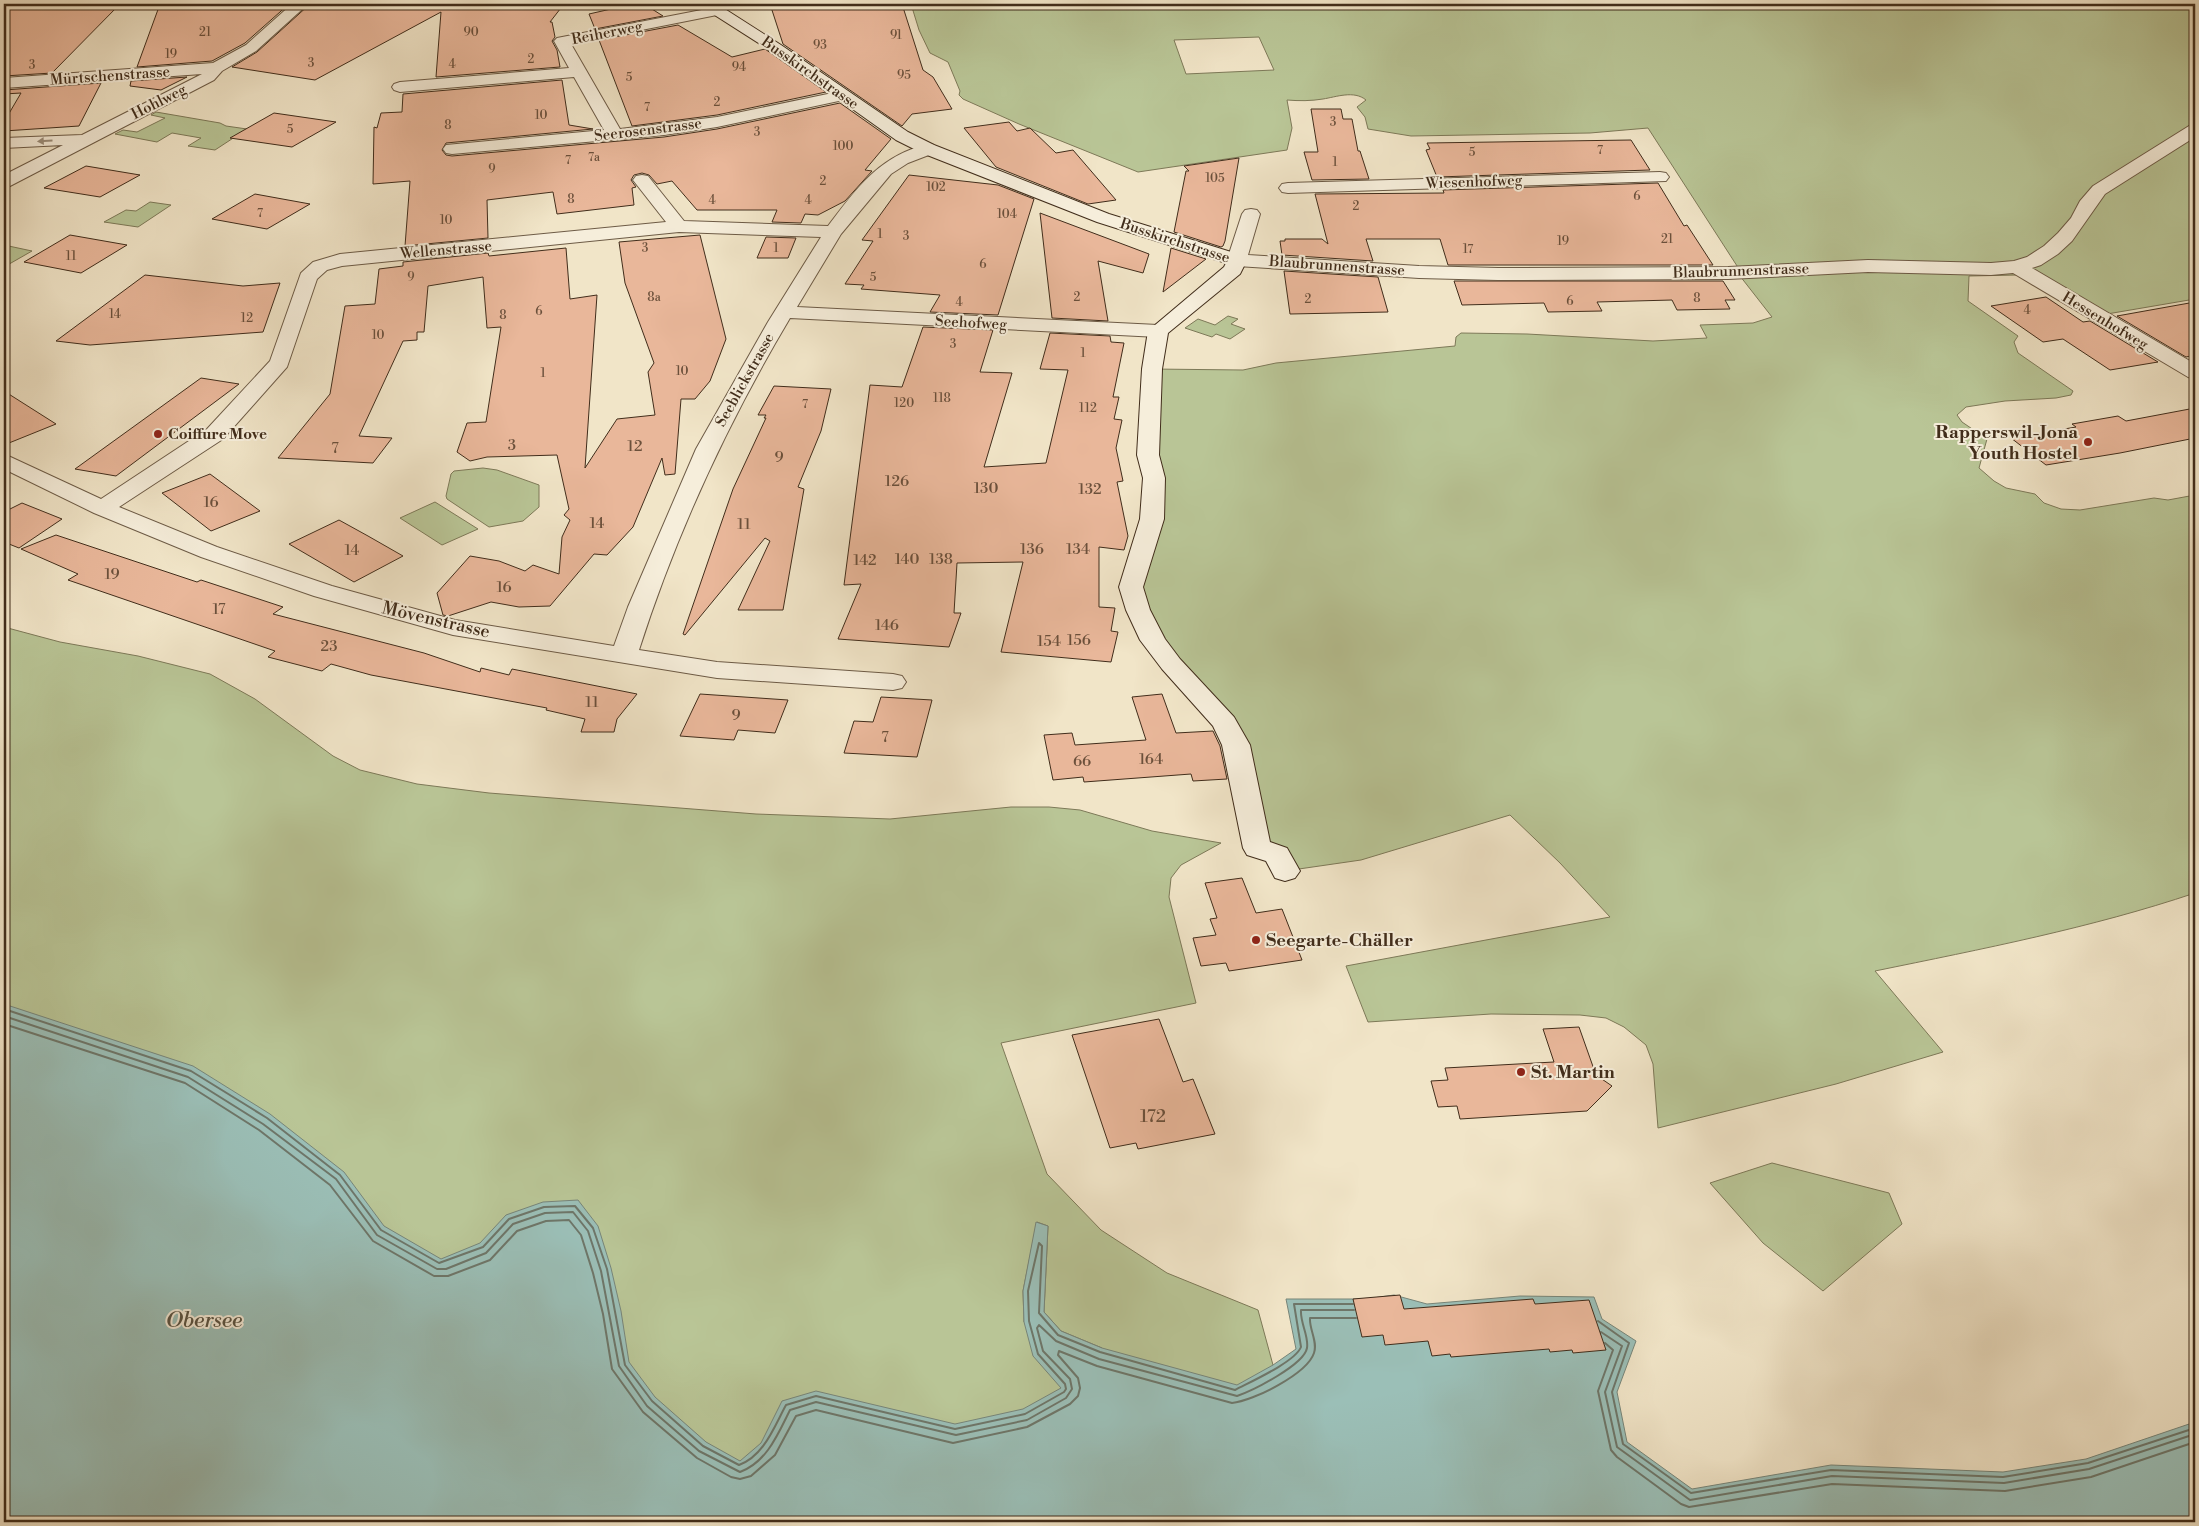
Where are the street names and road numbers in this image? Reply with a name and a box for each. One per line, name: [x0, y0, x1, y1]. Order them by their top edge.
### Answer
street label: Reiherweg: [570, 17, 644, 49]
street label: Busskirchstrasse: [757, 32, 862, 114]
street label: Mürtschenstrasse: [49, 62, 171, 90]
street label: Hohlweg: [128, 80, 190, 124]
street label: Seerosenstrasse: [593, 114, 703, 146]
street label: Wiesenhofweg: [1424, 171, 1523, 193]
street label: Busskirchstrasse: [1117, 214, 1232, 268]
street label: Wellenstrasse: [398, 237, 493, 264]
street label: Blaubrunnenstrasse: [1267, 252, 1406, 280]
street label: Blaubrunnenstrasse: [1672, 259, 1809, 283]
street label: Hessenhofweg: [2058, 288, 2152, 354]
street label: Seehofweg: [935, 312, 1008, 334]
street label: Seeblickstrasse: [711, 330, 779, 430]
street label: Mövenstrasse: [380, 596, 492, 644]

